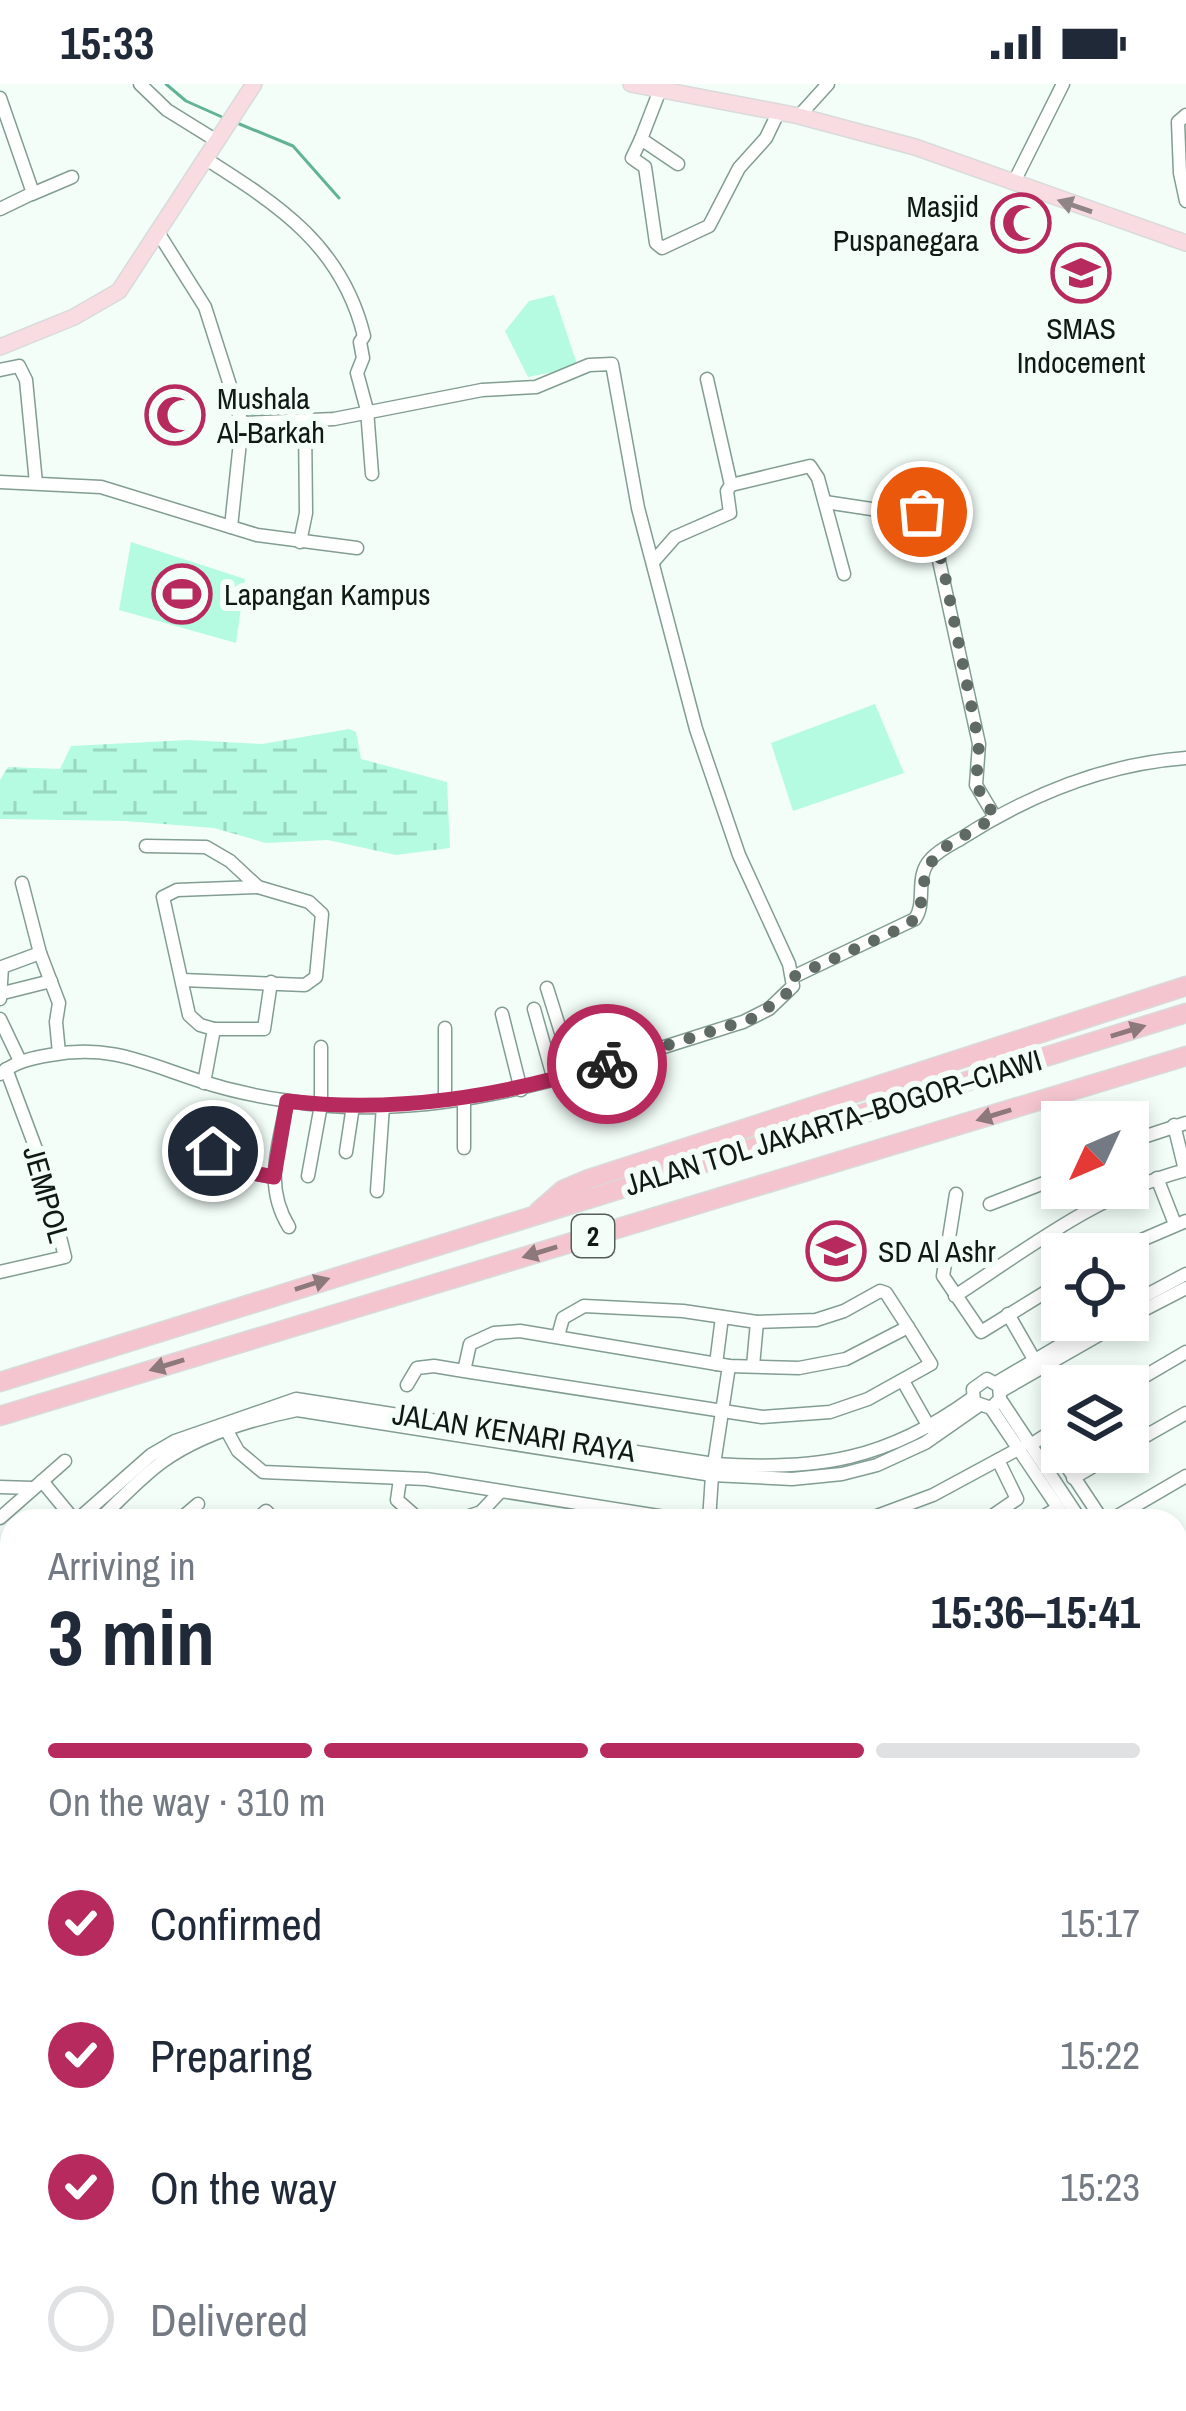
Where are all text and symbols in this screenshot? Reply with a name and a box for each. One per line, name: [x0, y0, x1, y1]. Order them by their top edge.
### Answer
text: 15:33: [60, 12, 154, 73]
place label: Masjid Puspanegara: [833, 186, 979, 260]
mosque icon: Masjid Puspanegara: [990, 192, 1052, 254]
one-way arrow: [1057, 196, 1093, 214]
school or university icon: SMAS Indocement: [1050, 242, 1112, 304]
place label: SMAS Indocement: [1017, 308, 1145, 382]
place label: Mushala Al-Barkah: [216, 378, 325, 452]
mosque icon: Mushala Al-Barkah: [144, 384, 206, 446]
pin: [871, 461, 973, 563]
icon: bag: [889, 479, 955, 545]
sports icon: Lapangan Kampus: [151, 563, 213, 625]
place label: Lapangan Kampus: [224, 574, 431, 614]
courier: [547, 1004, 667, 1124]
one-way arrow: [1110, 1021, 1147, 1039]
icon: bike: [574, 1031, 640, 1097]
street label: JALAN TOL JAKARTA–BOGOR–CIAWI: [620, 1039, 1046, 1205]
pin: [162, 1100, 264, 1202]
north arrow: [1041, 1101, 1149, 1209]
map controls: [1041, 1101, 1149, 1473]
one-way arrow: [975, 1107, 1012, 1125]
icon: home: [180, 1118, 246, 1184]
street label: JEMPOL: [14, 1141, 80, 1247]
road number: 2: [572, 1215, 614, 1257]
school or university icon: SD Al Ashr: [805, 1220, 867, 1282]
place label: SD Al Ashr: [878, 1231, 996, 1271]
button: locate: [1041, 1233, 1149, 1341]
one-way arrow: [521, 1244, 558, 1262]
one-way arrow: [294, 1273, 331, 1292]
one-way arrow: [148, 1357, 185, 1375]
button: layers: [1041, 1365, 1149, 1473]
street label: JALAN KENARI RAYA: [390, 1393, 639, 1471]
text: Arriving in: [48, 1540, 196, 1592]
text: 15:36–15:41: [931, 1581, 1140, 1642]
text: 3 min: [48, 1584, 215, 1689]
text: On the way · 310 m: [48, 1776, 325, 1828]
icon: check: [48, 1890, 114, 1956]
text: Confirmed: [150, 1893, 322, 1954]
text: 15:17: [1060, 1897, 1140, 1949]
icon: check: [48, 2022, 114, 2088]
text: Preparing: [150, 2025, 312, 2086]
text: 15:22: [1060, 2029, 1140, 2081]
icon: check: [48, 2154, 114, 2220]
text: On the way: [150, 2157, 337, 2218]
text: 15:23: [1060, 2161, 1140, 2213]
text: Delivered: [150, 2289, 308, 2350]

